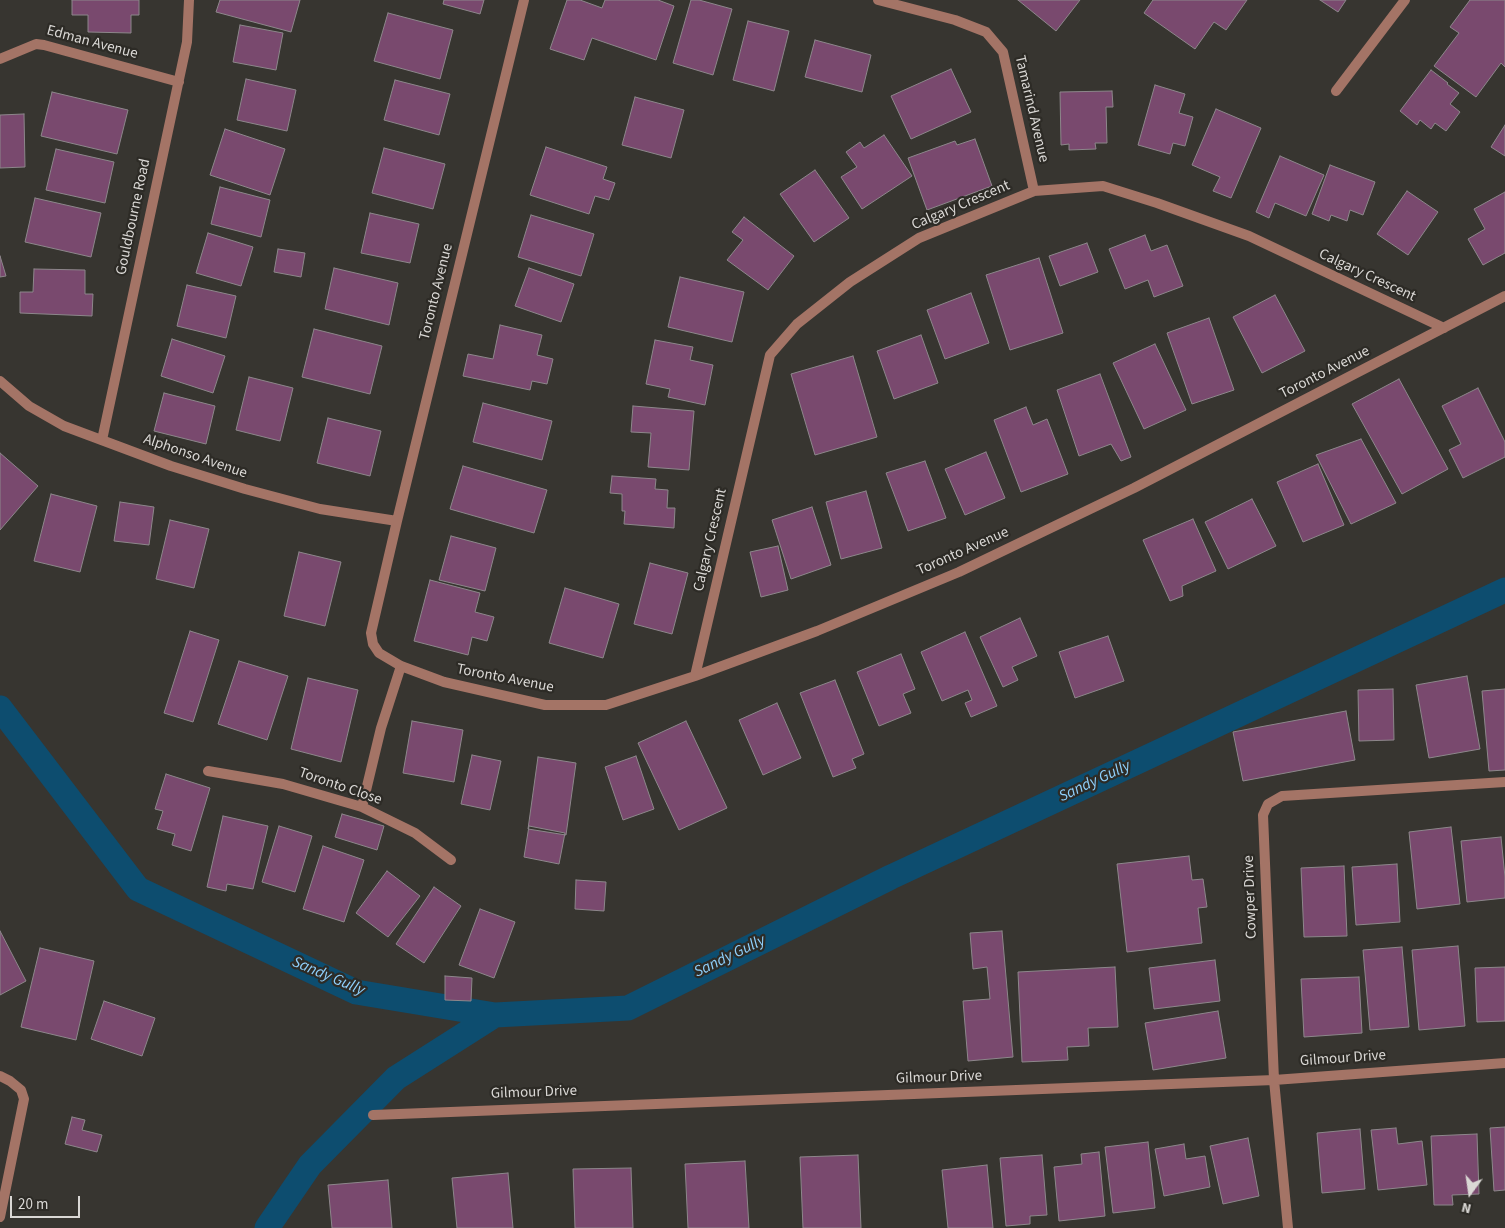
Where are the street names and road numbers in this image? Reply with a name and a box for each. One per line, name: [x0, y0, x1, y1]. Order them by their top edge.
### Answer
street label: Edman Avenue: [45, 22, 139, 64]
street label: Tamarind Avenue: [1010, 54, 1052, 164]
street label: Gouldbourne Road: [113, 157, 155, 277]
street label: Calgary Crescent: [909, 177, 1013, 235]
street label: Toronto Avenue: [416, 242, 458, 342]
street label: Calgary Crescent: [1316, 246, 1418, 306]
street label: Toronto Avenue: [1277, 343, 1373, 403]
street label: Alphonso Avenue: [141, 431, 249, 483]
street label: Calgary Crescent: [690, 487, 732, 593]
street label: Toronto Avenue: [914, 524, 1012, 580]
street label: Toronto Avenue: [455, 661, 555, 697]
street label: Toronto Close: [296, 764, 384, 810]
street label: Cowper Drive: [1241, 855, 1261, 939]
street label: Gilmour Drive: [1299, 1047, 1387, 1071]
street label: Gilmour Drive: [896, 1068, 982, 1088]
street label: Gilmour Drive: [491, 1083, 577, 1103]

